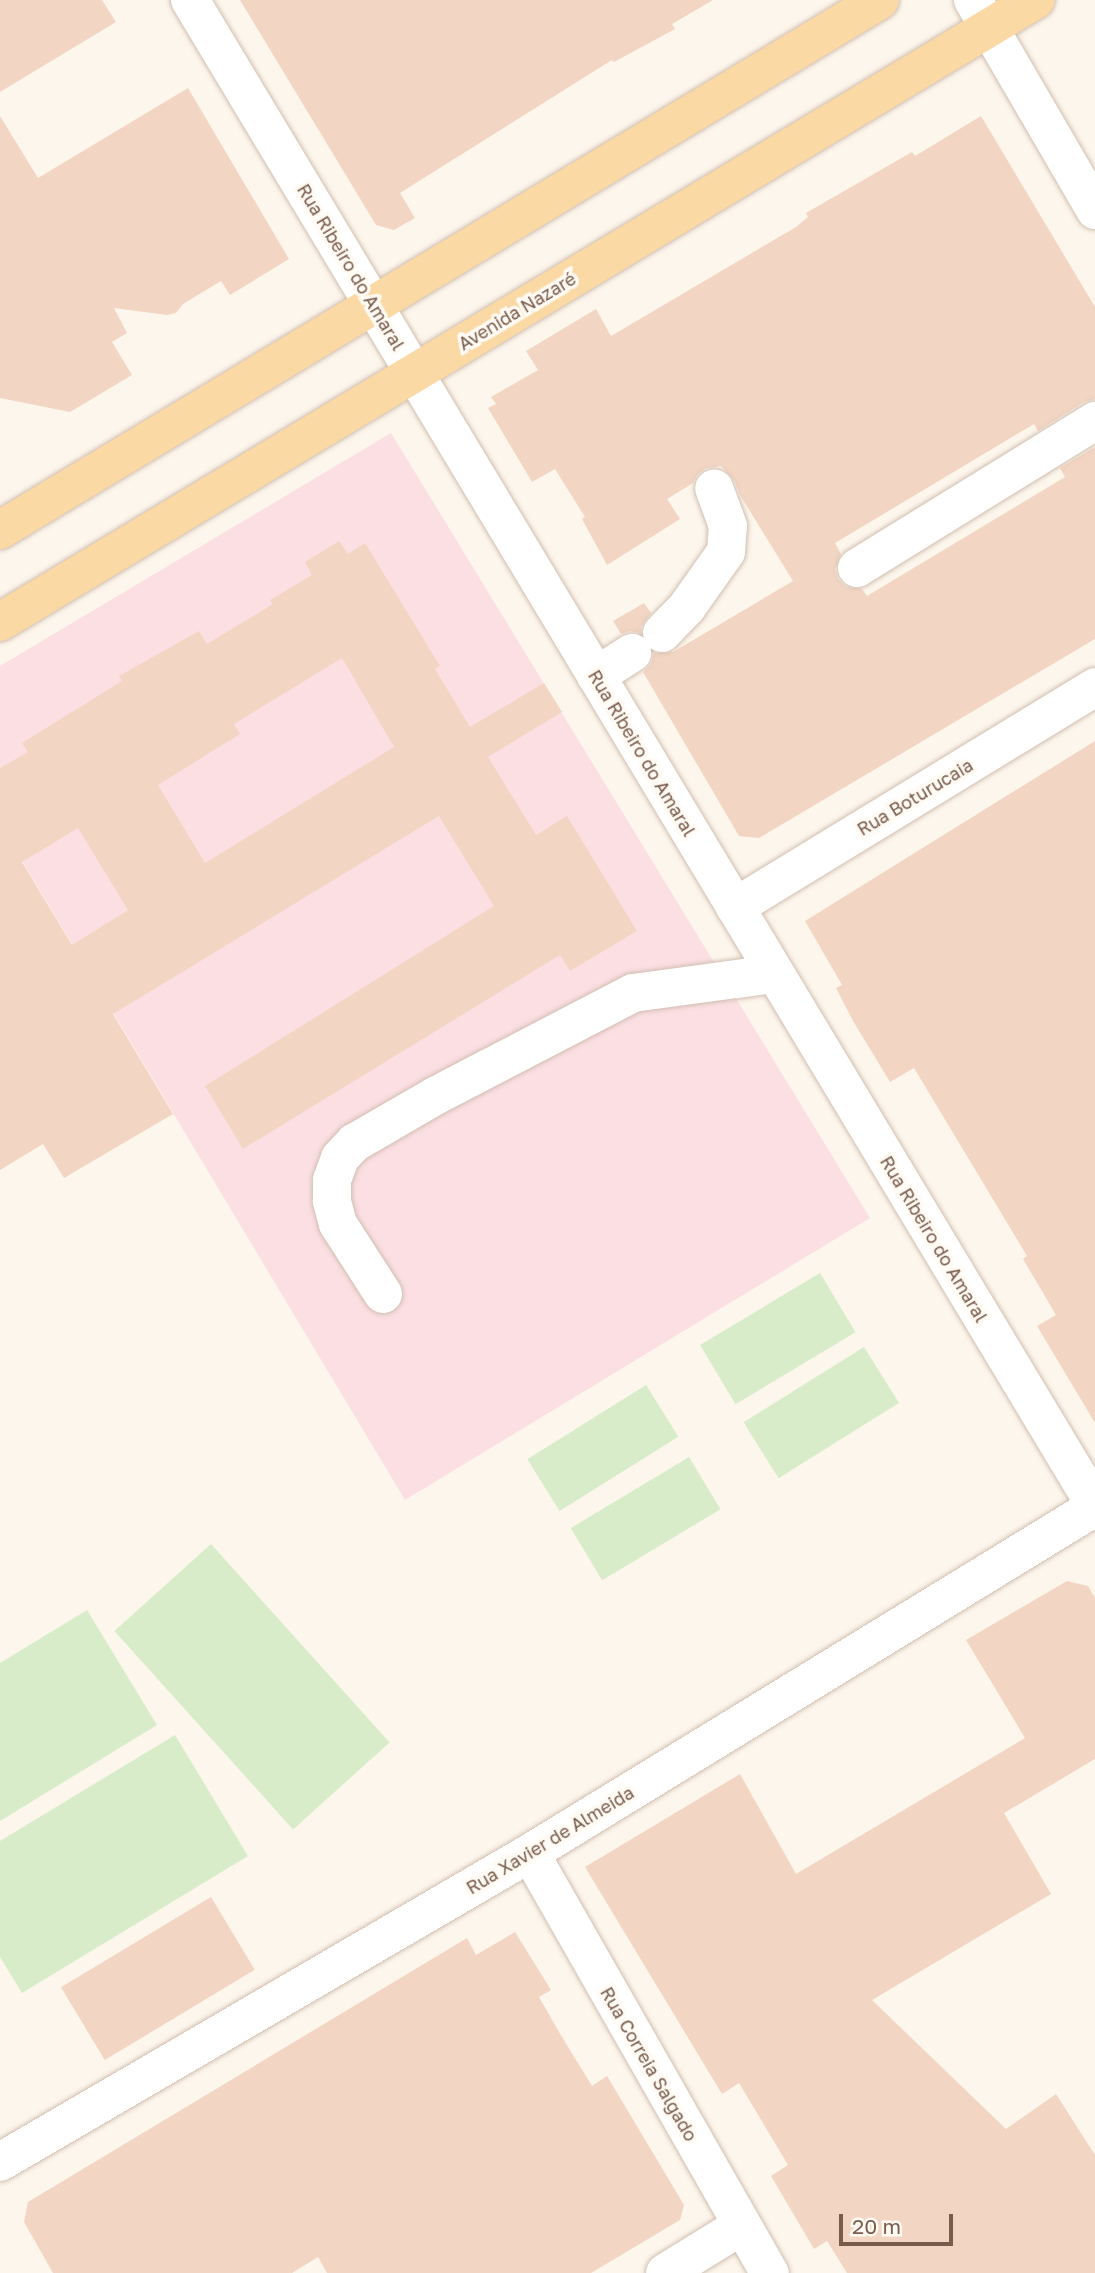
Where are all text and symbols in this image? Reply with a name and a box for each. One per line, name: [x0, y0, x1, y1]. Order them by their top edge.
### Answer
street label: Rua Ribeiro do Amaral: [293, 180, 409, 354]
street label: Avenida Nazaré: [454, 267, 580, 355]
street label: Rua Ribeiro do Amaral: [584, 666, 700, 840]
street label: Rua Boturucaia: [853, 754, 977, 840]
street label: Rua Ribeiro do Amaral: [876, 1152, 992, 1326]
street label: Rua Xavier de Almeida: [462, 1781, 638, 1899]
street label: Rua Correia Salgado: [596, 1983, 702, 2145]
scale bar: [843, 2200, 957, 2244]
text: 20 m: [852, 2213, 901, 2239]

